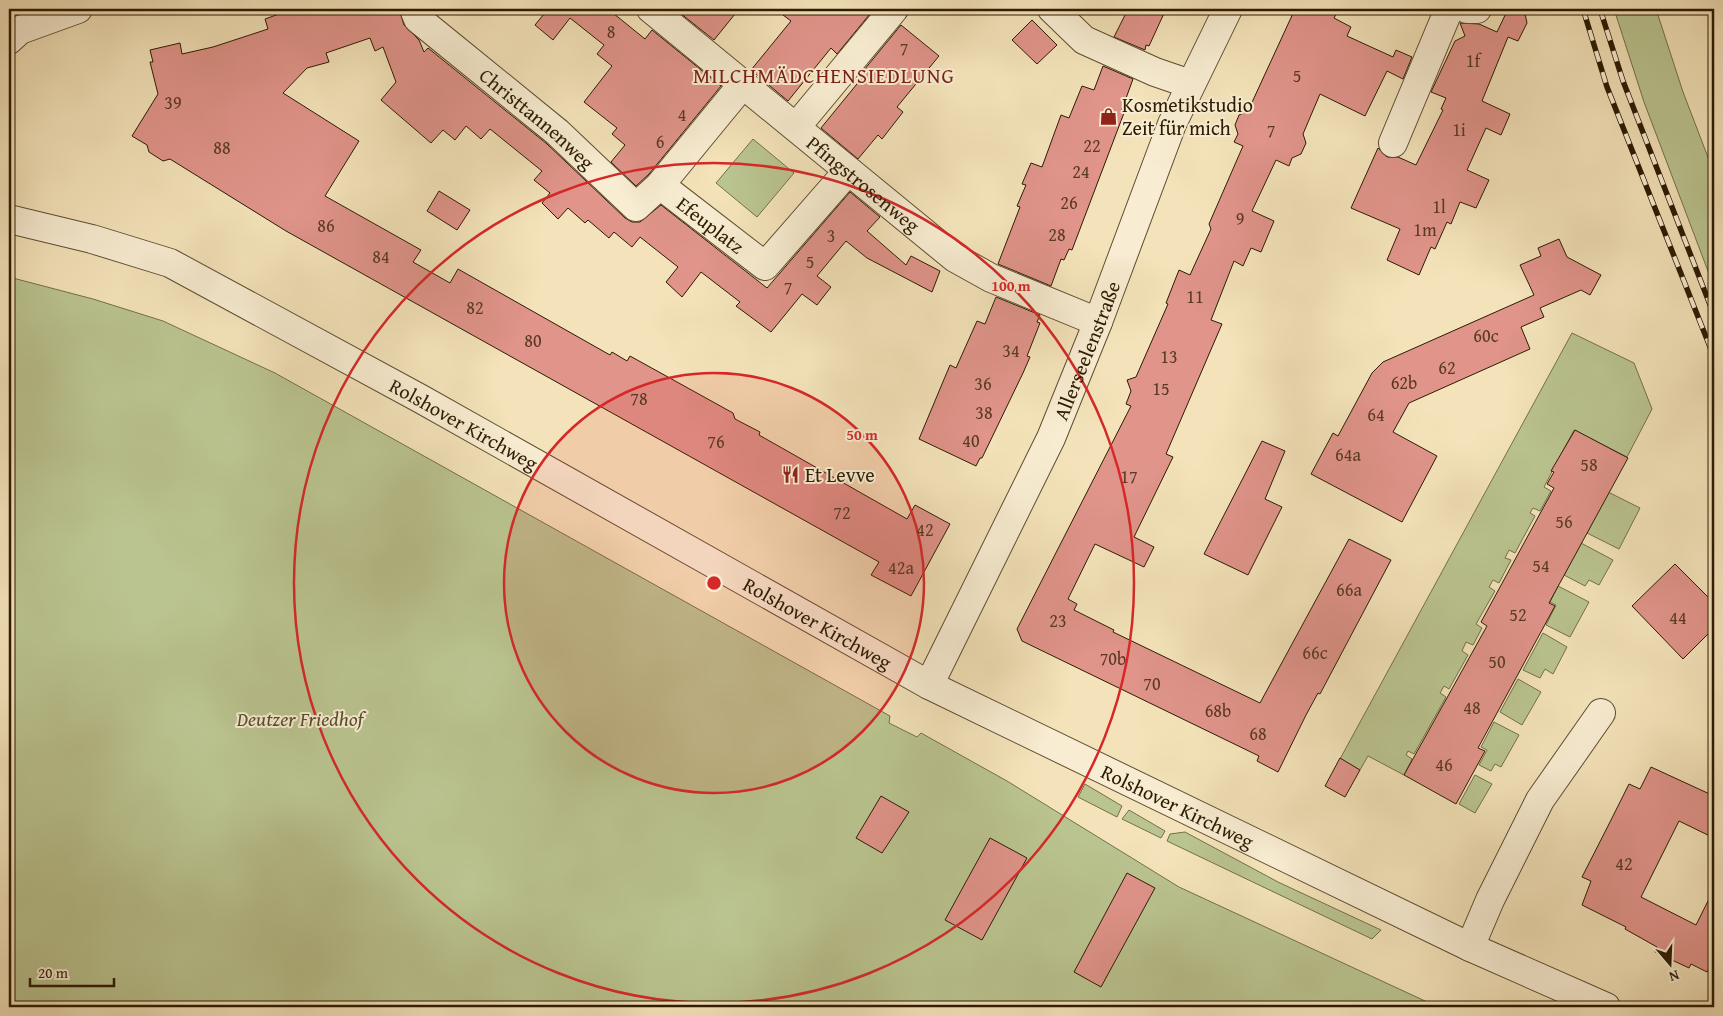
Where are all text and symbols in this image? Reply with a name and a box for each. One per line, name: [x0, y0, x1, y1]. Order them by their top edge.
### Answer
house number: 8: [607, 18, 615, 45]
house number: 7: [900, 35, 908, 62]
house number: 1f: [1466, 47, 1482, 74]
street label: Christtannenweg: [474, 60, 602, 176]
district label: MILCHMÄDCHENSIEDLUNG: [693, 60, 955, 91]
house number: 5: [1293, 62, 1301, 89]
house number: 39: [164, 89, 182, 116]
place label: Kosmetikstudio Zeit für mich: [1122, 90, 1253, 142]
house number: 4: [678, 101, 686, 128]
shop icon: Kosmetikstudio Zeit für mich: [1098, 106, 1118, 126]
house number: 1i: [1452, 116, 1466, 143]
house number: 7: [1267, 117, 1275, 144]
house number: 6: [656, 128, 664, 155]
street label: Pfingstrosenweg: [801, 128, 927, 239]
house number: 22: [1083, 132, 1101, 159]
house number: 88: [213, 134, 231, 161]
house number: 24: [1072, 158, 1090, 185]
street label: Efeuplatz: [671, 189, 751, 260]
house number: 26: [1060, 189, 1078, 216]
house number: 1l: [1432, 193, 1446, 220]
house number: 9: [1236, 205, 1244, 232]
house number: 86: [317, 212, 335, 239]
house number: 1m: [1413, 216, 1437, 243]
house number: 28: [1048, 221, 1066, 248]
house number: 3: [827, 222, 835, 249]
house number: 84: [372, 243, 390, 270]
house number: 5: [806, 248, 814, 275]
house number: 7: [784, 274, 792, 301]
text: 100 m: [991, 275, 1031, 296]
street label: Allerseelenstraße: [1045, 276, 1127, 424]
house number: 11: [1186, 283, 1204, 310]
house number: 82: [466, 294, 484, 321]
house number: 60c: [1473, 322, 1499, 349]
house number: 80: [524, 327, 542, 354]
house number: 34: [1002, 337, 1020, 364]
house number: 13: [1160, 343, 1178, 370]
house number: 62: [1438, 354, 1456, 381]
house number: 62b: [1391, 369, 1417, 396]
street label: Rolshover Kirchweg: [385, 370, 544, 477]
house number: 36: [974, 370, 992, 397]
house number: 15: [1152, 375, 1170, 402]
house number: 78: [630, 385, 648, 412]
house number: 38: [975, 399, 993, 426]
house number: 64: [1367, 401, 1385, 428]
text: 50 m: [846, 424, 878, 445]
house number: 40: [962, 427, 980, 454]
house number: 76: [707, 428, 725, 455]
house number: 64a: [1335, 441, 1361, 468]
house number: 58: [1580, 451, 1598, 478]
place label: Et Levve: [805, 460, 875, 489]
house number: 17: [1120, 463, 1138, 490]
restaurant icon: Et Levve: [781, 464, 801, 484]
house number: 72: [833, 499, 851, 526]
house number: 56: [1555, 508, 1573, 535]
house number: 42: [916, 516, 934, 543]
house number: 54: [1532, 552, 1550, 579]
house number: 42a: [888, 554, 914, 581]
street label: Rolshover Kirchweg: [738, 569, 898, 676]
centre of rings: [705, 574, 723, 592]
house number: 66a: [1336, 576, 1362, 603]
house number: 52: [1509, 601, 1527, 628]
house number: 44: [1669, 604, 1687, 631]
house number: 23: [1049, 607, 1067, 634]
house number: 66c: [1302, 639, 1328, 666]
house number: 70b: [1100, 645, 1126, 672]
house number: 50: [1488, 648, 1506, 675]
house number: 70: [1143, 670, 1161, 697]
house number: 48: [1463, 694, 1481, 721]
house number: 68b: [1205, 697, 1231, 724]
park label: Deutzer Friedhof: [236, 704, 367, 733]
house number: 68: [1249, 720, 1267, 747]
house number: 46: [1435, 751, 1453, 778]
street label: Rolshover Kirchweg: [1097, 756, 1259, 855]
house number: 42: [1615, 850, 1633, 877]
north arrow: [1646, 938, 1696, 988]
scale bar: [30, 956, 114, 988]
text: 20 m: [38, 962, 69, 983]
text: N: [1666, 965, 1682, 987]

